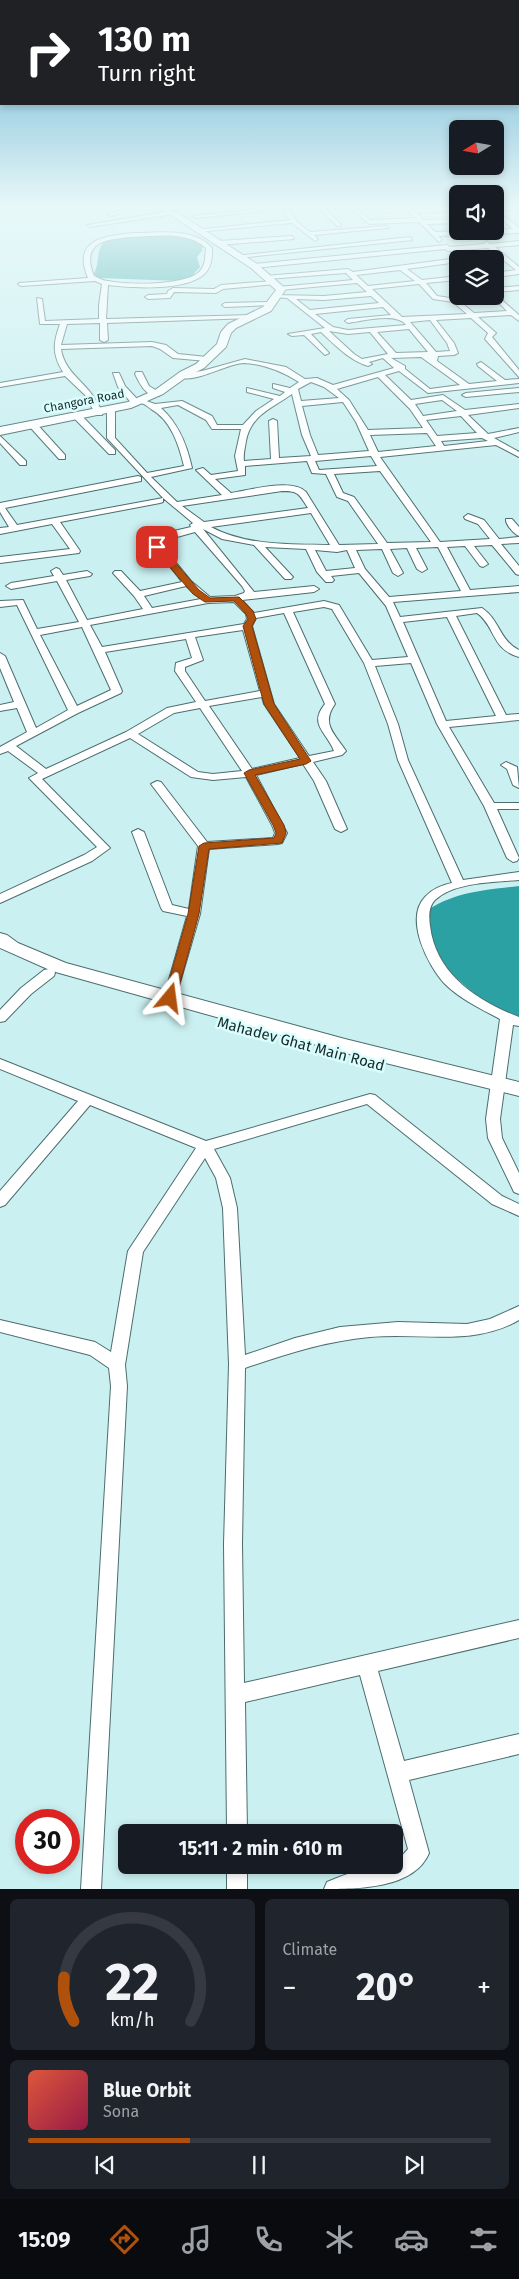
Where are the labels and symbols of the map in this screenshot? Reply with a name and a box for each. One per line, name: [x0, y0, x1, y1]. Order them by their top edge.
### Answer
north arrow: [449, 120, 504, 175]
street label: Changora Road: [42, 386, 126, 416]
pin: [136, 526, 178, 568]
position arrow: [143, 971, 195, 1023]
street label: Mahadev Ghat Main Road: [215, 1013, 387, 1075]
speed limit sign: 30: [15, 1809, 80, 1874]

